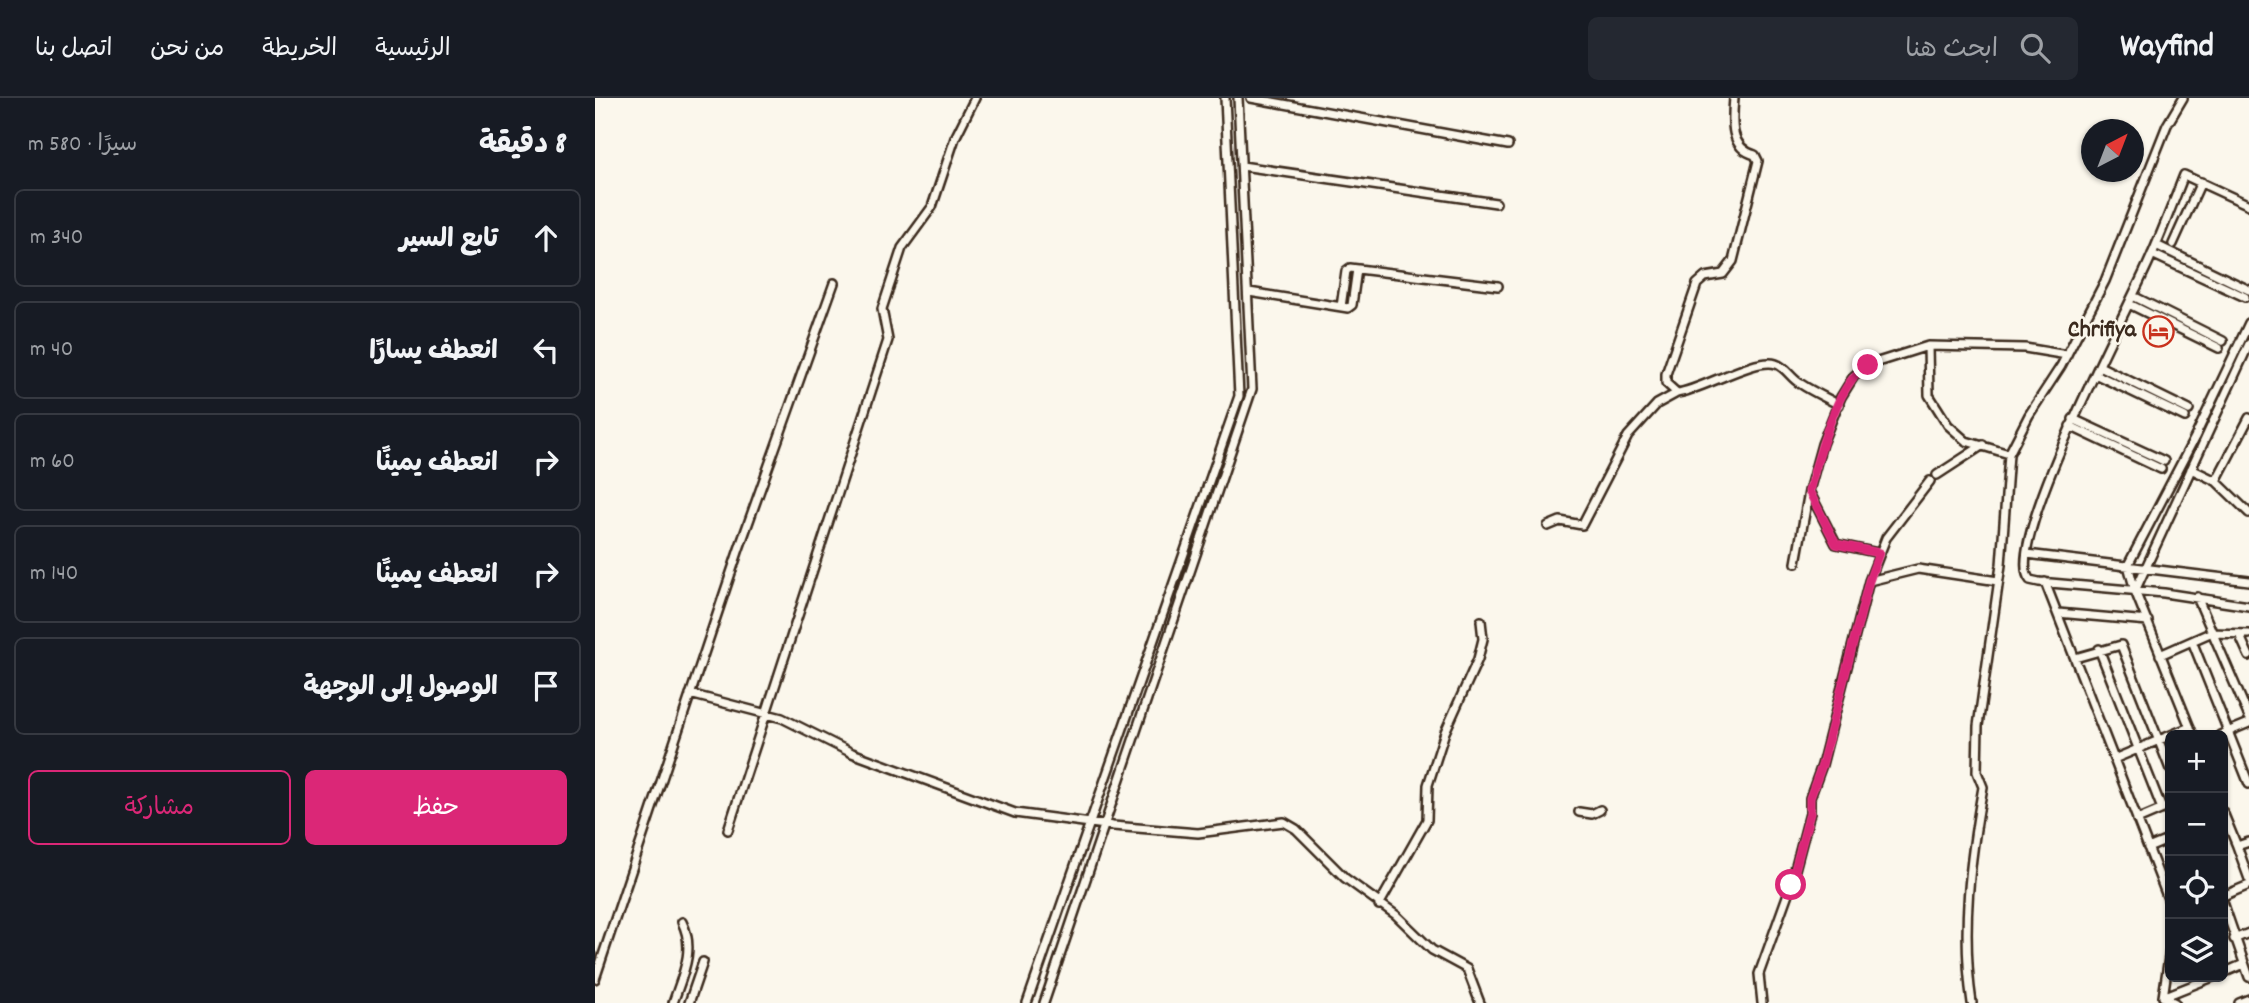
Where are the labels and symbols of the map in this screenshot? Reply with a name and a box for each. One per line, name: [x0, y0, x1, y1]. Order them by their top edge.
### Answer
north arrow: [2081, 119, 2144, 182]
place label: Chrifiya: [2068, 314, 2137, 348]
hotel icon: Chrifiya: [2142, 314, 2176, 348]
route end: [1852, 349, 1883, 380]
route start: [1775, 869, 1806, 900]

